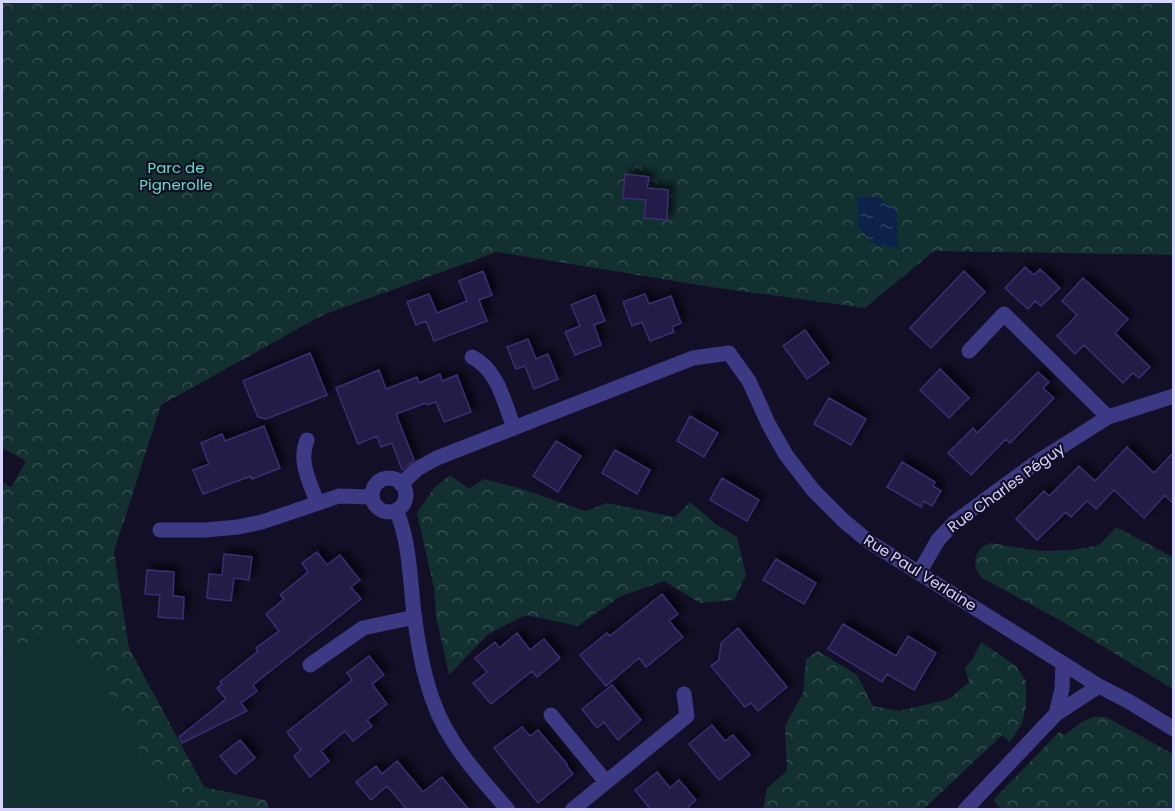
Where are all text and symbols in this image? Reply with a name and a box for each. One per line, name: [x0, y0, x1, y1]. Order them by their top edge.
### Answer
park label: Parc de Pignerolle: [139, 157, 213, 195]
street label: Rue Charles Péguy: [943, 438, 1069, 537]
street label: Rue Paul Verlaine: [860, 529, 981, 616]

